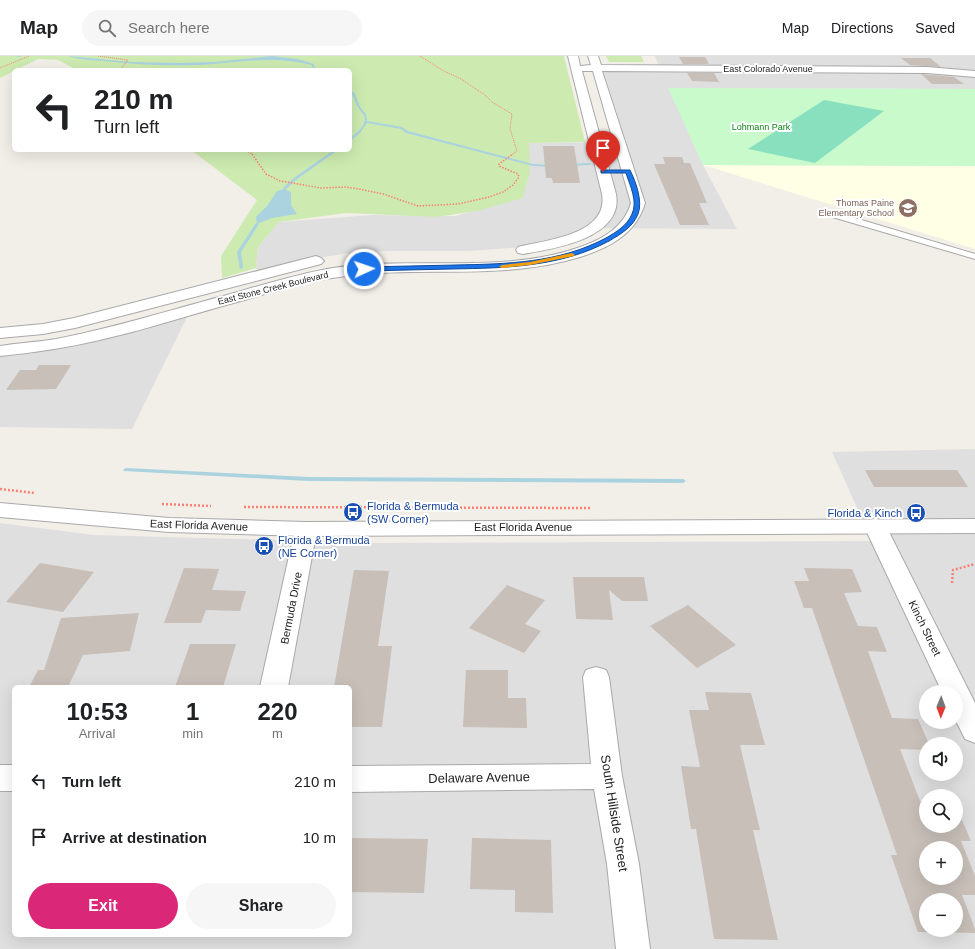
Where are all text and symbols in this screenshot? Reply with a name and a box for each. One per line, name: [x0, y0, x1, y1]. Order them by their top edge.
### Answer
search box: [82, 10, 362, 46]
text: Map: [20, 17, 58, 38]
icon: search: [96, 17, 118, 39]
text: Search here: [128, 19, 210, 36]
text: Map: [782, 20, 809, 36]
text: Directions: [831, 20, 893, 36]
text: Saved: [915, 20, 955, 36]
street label: East Colorado Avenue: [723, 64, 813, 74]
icon: left: [28, 84, 80, 136]
text: 210 m: [94, 84, 173, 115]
text: Turn left: [94, 117, 159, 137]
park label: Lohmann Park: [732, 122, 791, 132]
pin: [586, 131, 620, 172]
icon: arrive: [592, 137, 614, 159]
school or university icon: Thomas Paine Elementary School: [897, 197, 919, 219]
place label: Thomas Paine Elementary School: [818, 198, 894, 218]
position arrow: [343, 248, 385, 290]
street label: East Stone Creek Boulevard: [217, 269, 329, 307]
place label: Florida & Bermuda (SW Corner): [367, 500, 460, 525]
bus stop icon: Florida & Bermuda (SW Corner): [342, 501, 364, 523]
bus stop icon: Florida & Kinch: [905, 502, 927, 524]
place label: Florida & Kinch: [827, 507, 902, 519]
street label: East Florida Avenue: [150, 517, 248, 533]
street label: East Florida Avenue: [474, 521, 572, 533]
place label: Florida & Bermuda (NE Corner): [278, 534, 371, 559]
bus stop icon: Florida & Bermuda (NE Corner): [253, 535, 275, 557]
street label: Bermuda Drive: [278, 571, 304, 645]
street label: Kinch Street: [906, 598, 944, 658]
north arrow: [919, 685, 963, 729]
map controls: [919, 685, 963, 937]
text: 10:53: [66, 698, 128, 725]
text: 1: [186, 698, 199, 725]
text: 220: [258, 698, 298, 725]
text: Arrival: [79, 726, 116, 741]
text: min: [182, 726, 203, 741]
text: m: [272, 726, 283, 741]
button: sound: [919, 737, 963, 781]
street label: South Hillside Street: [598, 754, 631, 873]
street label: Delaware Avenue: [428, 769, 530, 786]
icon: left: [28, 770, 50, 792]
text: Turn left: [62, 773, 121, 790]
text: 210 m: [294, 773, 336, 790]
button: search: [919, 789, 963, 833]
icon: arrive: [28, 826, 50, 848]
text: Arrive at destination: [62, 829, 207, 846]
text: 10 m: [303, 829, 336, 846]
button: +: [919, 841, 963, 885]
button: Exit: [28, 883, 178, 929]
button: Share: [186, 883, 336, 929]
button: −: [919, 893, 963, 937]

